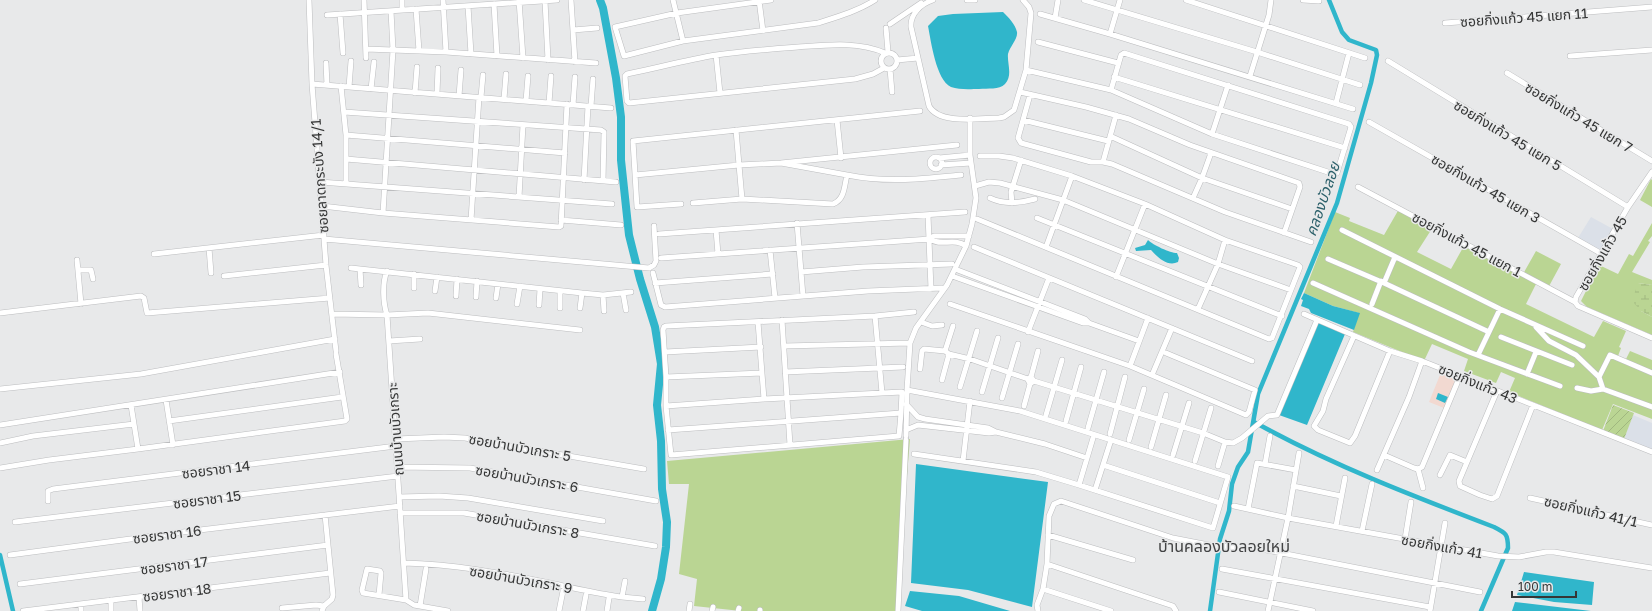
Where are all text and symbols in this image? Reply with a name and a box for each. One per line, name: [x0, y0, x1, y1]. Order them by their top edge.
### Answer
street label: ซอยกิ่งแก้ว 45 แยก 11: [1459, 4, 1589, 30]
street label: ซอยกิ่งแก้ว 45 แยก 7: [1522, 78, 1636, 156]
street label: ซอยกิ่งแก้ว 45 แยก 5: [1451, 96, 1565, 174]
street label: ซอยลาดกระบัง 14/1: [307, 118, 331, 234]
street label: ซอยกิ่งแก้ว 45 แยก 3: [1429, 150, 1544, 226]
water label: คลองบัวลอย: [1301, 159, 1343, 238]
street label: ซอยกิ่งแก้ว 45 แยก 1: [1409, 208, 1525, 280]
street label: ซอยกิ่งแก้ว 45: [1574, 213, 1630, 293]
street label: ซอยกิ่งแก้ว 43: [1436, 359, 1520, 407]
street label: ถนนบ้านบัวเกราะ: [383, 382, 407, 476]
street label: ซอยบ้านบัวเกราะ 5: [468, 430, 572, 464]
street label: ซอยราชา 14: [181, 456, 251, 482]
street label: ซอยบ้านบัวเกราะ 6: [474, 461, 580, 495]
street label: ซอยราชา 15: [172, 486, 242, 512]
street label: ซอยกิ่งแก้ว 41/1: [1542, 492, 1640, 530]
street label: ซอยบ้านบัวเกราะ 8: [475, 507, 581, 541]
street label: ซอยราชา 16: [132, 521, 202, 547]
street label: ซอยกิ่งแก้ว 41: [1400, 530, 1484, 562]
district label: บ้านคลองบัวลอยใหม่: [1158, 536, 1290, 556]
street label: ซอยราชา 17: [139, 552, 209, 578]
street label: ซอยบ้านบัวเกราะ 9: [468, 562, 574, 596]
scale bar: [1512, 573, 1576, 599]
street label: ซอยราชา 18: [142, 579, 212, 605]
text: 100 m: [1518, 579, 1552, 594]

